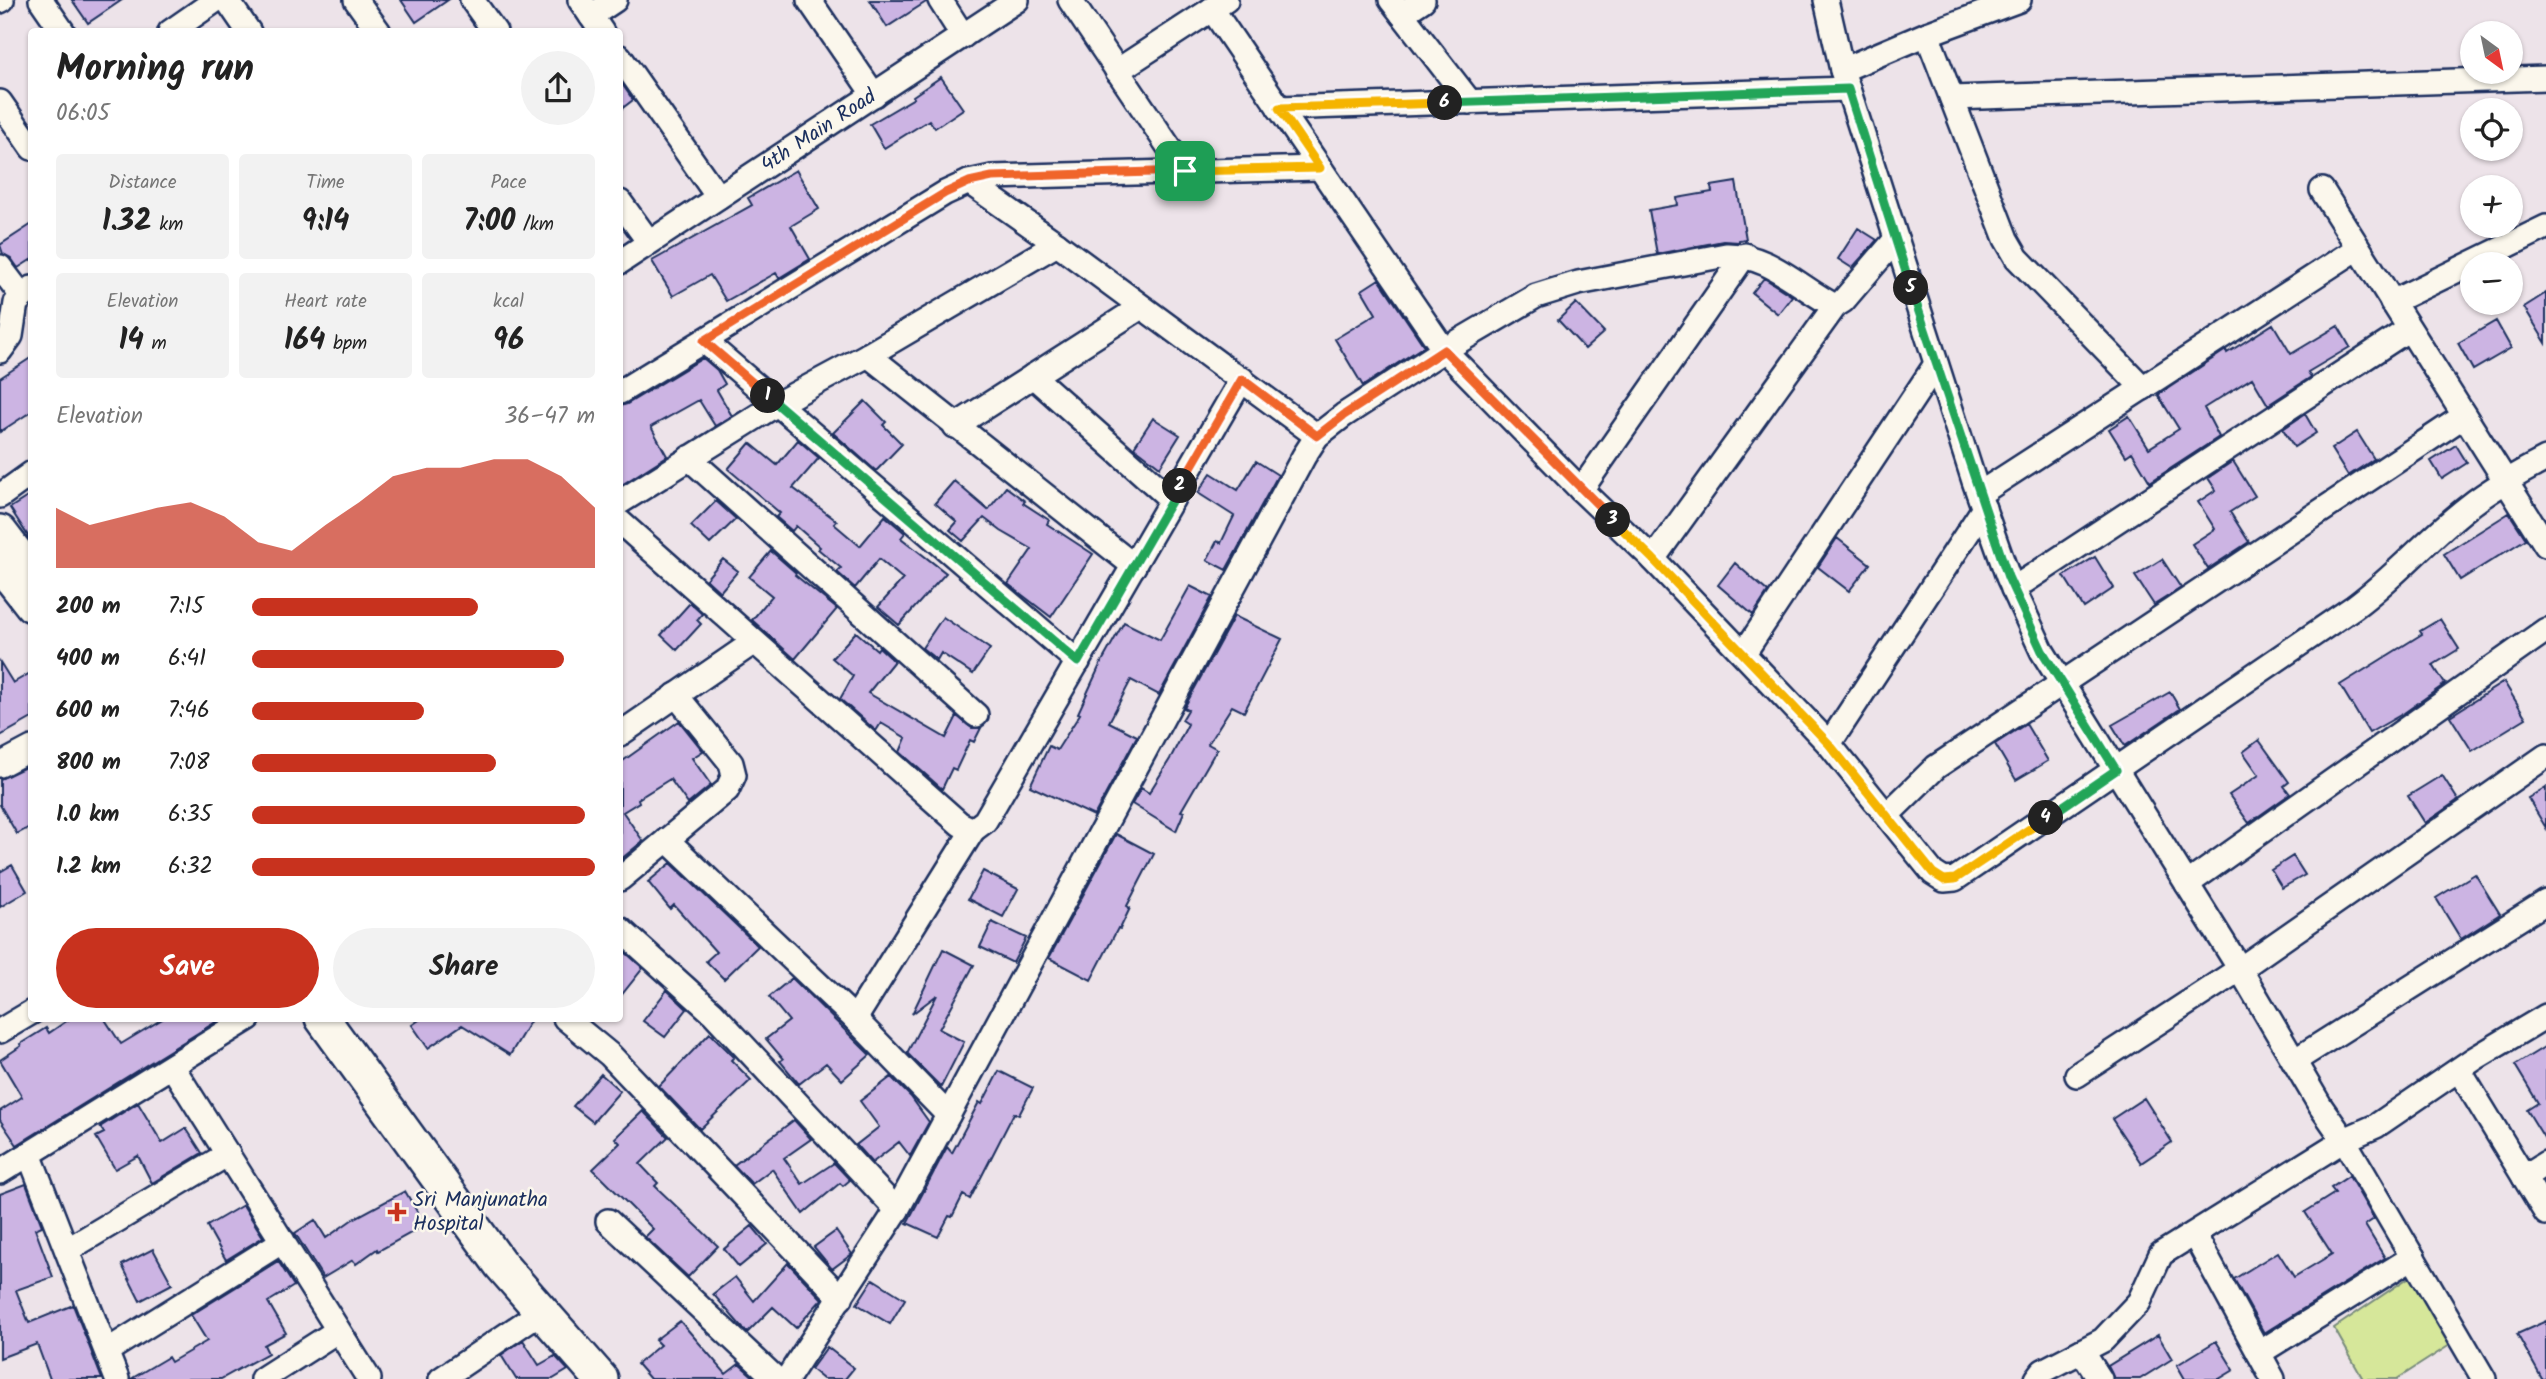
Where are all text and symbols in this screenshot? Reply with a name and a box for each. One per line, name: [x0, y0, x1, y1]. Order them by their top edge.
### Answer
north arrow: [2460, 21, 2524, 84]
map controls: [2460, 21, 2523, 315]
text: Morning run: [56, 40, 254, 100]
button: share: [521, 51, 595, 125]
street label: 4th Main Road: [754, 80, 883, 181]
pin: 6: [1428, 86, 1462, 120]
text: 6: [1439, 87, 1450, 117]
text: 06:05: [56, 96, 110, 132]
button: locate: [2460, 98, 2523, 161]
pin: [1155, 141, 1215, 201]
icon: arrive: [1166, 152, 1204, 190]
text: Distance: [108, 168, 177, 198]
text: Time: [306, 168, 345, 198]
text: Pace: [490, 168, 527, 198]
button: +: [2460, 175, 2523, 238]
text: 1.32: [102, 198, 152, 246]
text: 9:14: [302, 198, 349, 246]
text: 7:00: [463, 198, 515, 246]
text: km: [152, 210, 183, 240]
text: /km: [515, 210, 554, 240]
button: −: [2460, 252, 2523, 315]
pin: 5: [1894, 270, 1928, 306]
text: 5: [1906, 272, 1915, 302]
text: Elevation: [107, 287, 178, 317]
text: Heart rate: [284, 287, 367, 317]
text: kcal: [493, 287, 524, 317]
text: 14: [118, 317, 144, 365]
text: 164: [284, 317, 325, 365]
text: 96: [493, 317, 524, 365]
text: m: [144, 329, 167, 359]
text: bpm: [325, 329, 367, 359]
pin: 1: [750, 378, 786, 414]
text: 1: [765, 380, 770, 410]
text: Elevation: [56, 399, 143, 435]
text: 36–47 m: [504, 399, 595, 435]
pin: 2: [1162, 468, 1198, 504]
text: 2: [1174, 470, 1185, 500]
pin: 3: [1596, 503, 1630, 538]
text: 3: [1607, 504, 1618, 534]
text: 200 m: [56, 589, 121, 625]
text: 7:15: [168, 589, 204, 625]
text: 400 m: [56, 641, 120, 677]
text: 6:41: [168, 641, 206, 677]
text: 600 m: [56, 693, 120, 729]
text: 7:46: [168, 693, 210, 729]
text: 800 m: [56, 745, 121, 781]
text: 7:08: [168, 745, 210, 781]
text: 1.0 km: [56, 797, 119, 833]
text: 6:35: [168, 797, 212, 833]
pin: 4: [2028, 800, 2064, 836]
text: 4: [2040, 802, 2051, 832]
text: 1.2 km: [56, 849, 121, 885]
text: 6:32: [168, 849, 213, 885]
button: Save: [56, 928, 319, 1008]
button: Share: [333, 928, 595, 1008]
place label: Sri Manjunatha Hospital: [413, 1184, 548, 1241]
marker: Sri Manjunatha Hospital: [387, 1202, 407, 1222]

